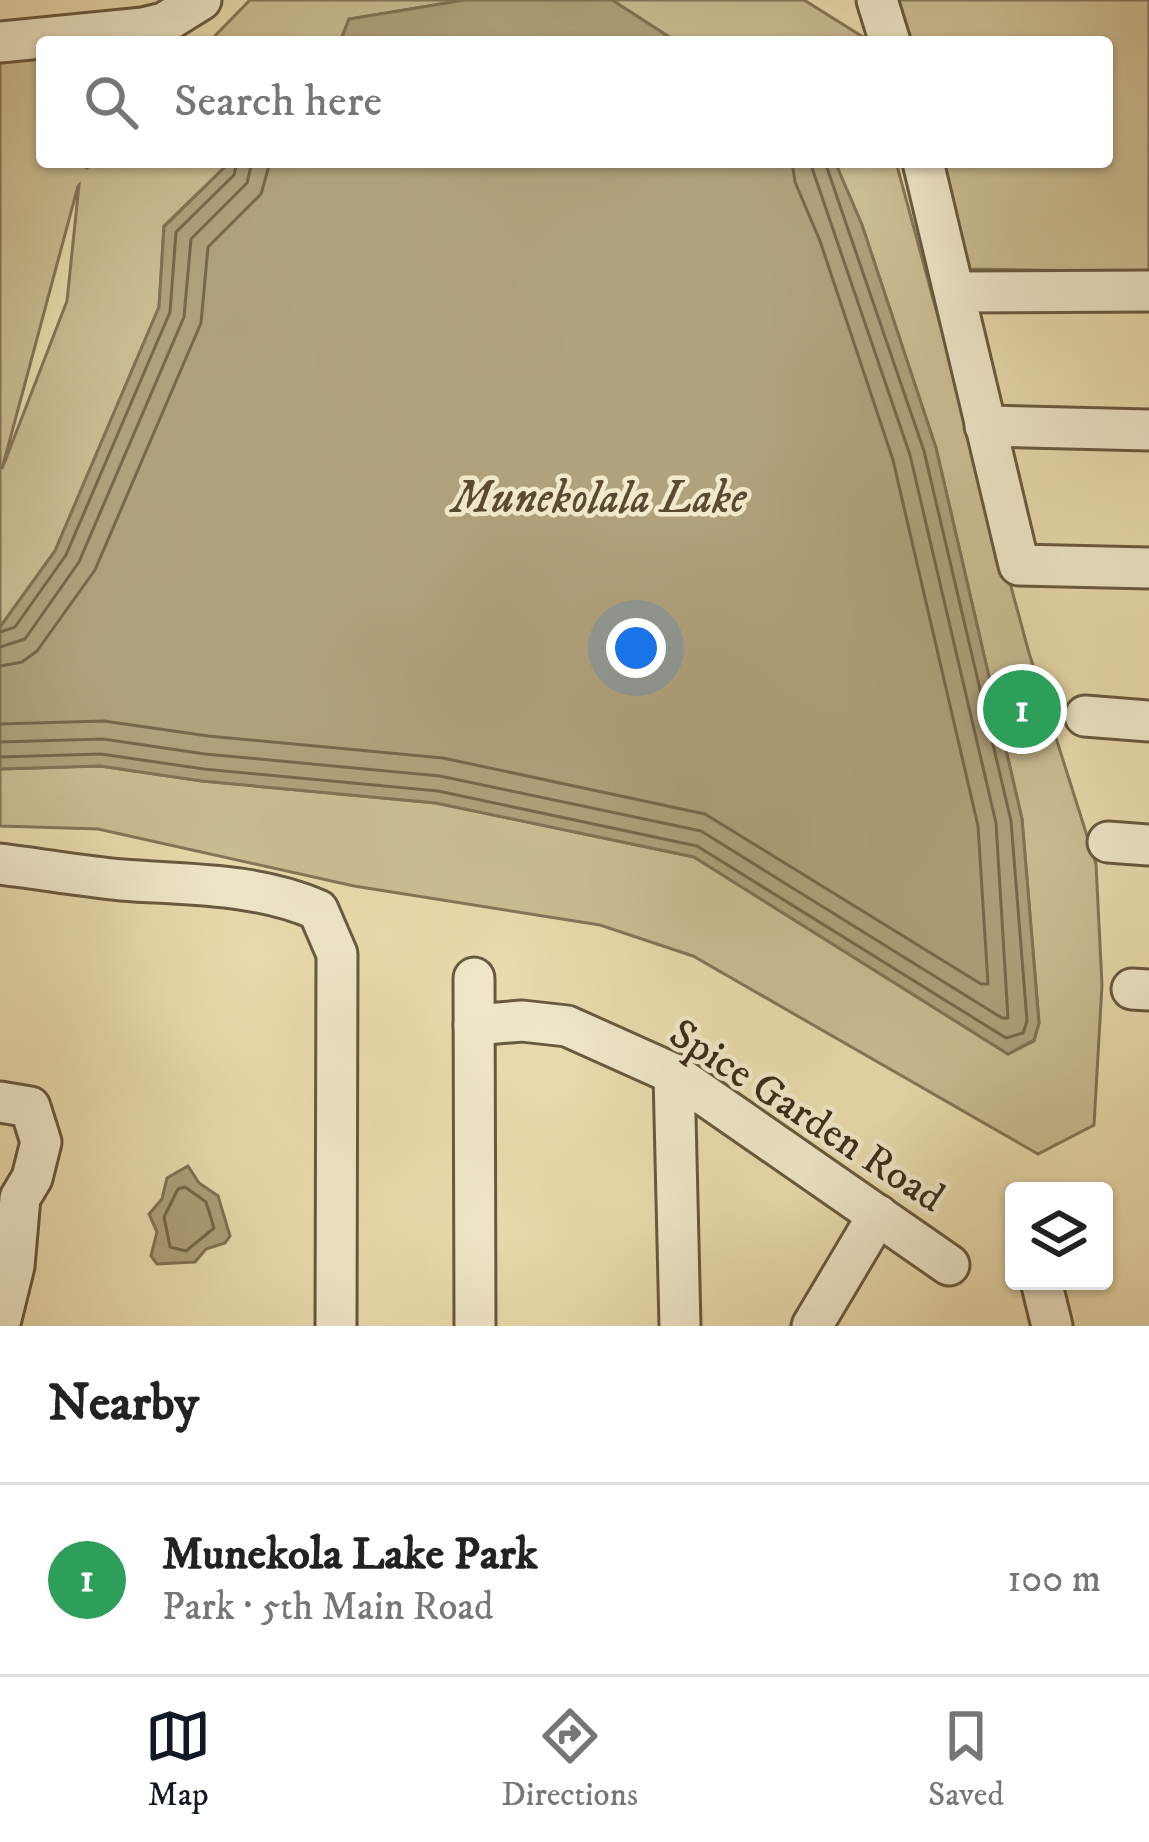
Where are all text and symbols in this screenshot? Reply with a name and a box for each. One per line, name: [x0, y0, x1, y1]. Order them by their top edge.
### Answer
search box: [36, 36, 1113, 168]
icon: search: [78, 69, 144, 135]
text: Search here: [174, 74, 382, 130]
water label: Munekolala Lake: [449, 471, 748, 527]
your location: [606, 618, 666, 678]
pin: 1: [983, 664, 1061, 754]
street label: Spice Garden Road: [659, 1008, 954, 1225]
map controls: [1005, 1182, 1113, 1290]
button: layers: [1005, 1182, 1113, 1290]
text: Nearby: [48, 1372, 199, 1436]
text: Munekola Lake Park: [162, 1527, 538, 1583]
text: 1: [80, 1555, 94, 1604]
text: 100 m: [1007, 1555, 1101, 1604]
text: Park · 5th Main Road: [162, 1583, 493, 1632]
tab: Map: [145, 1703, 211, 1816]
tab: Directions: [501, 1703, 638, 1816]
tab: Saved: [928, 1703, 1004, 1816]

